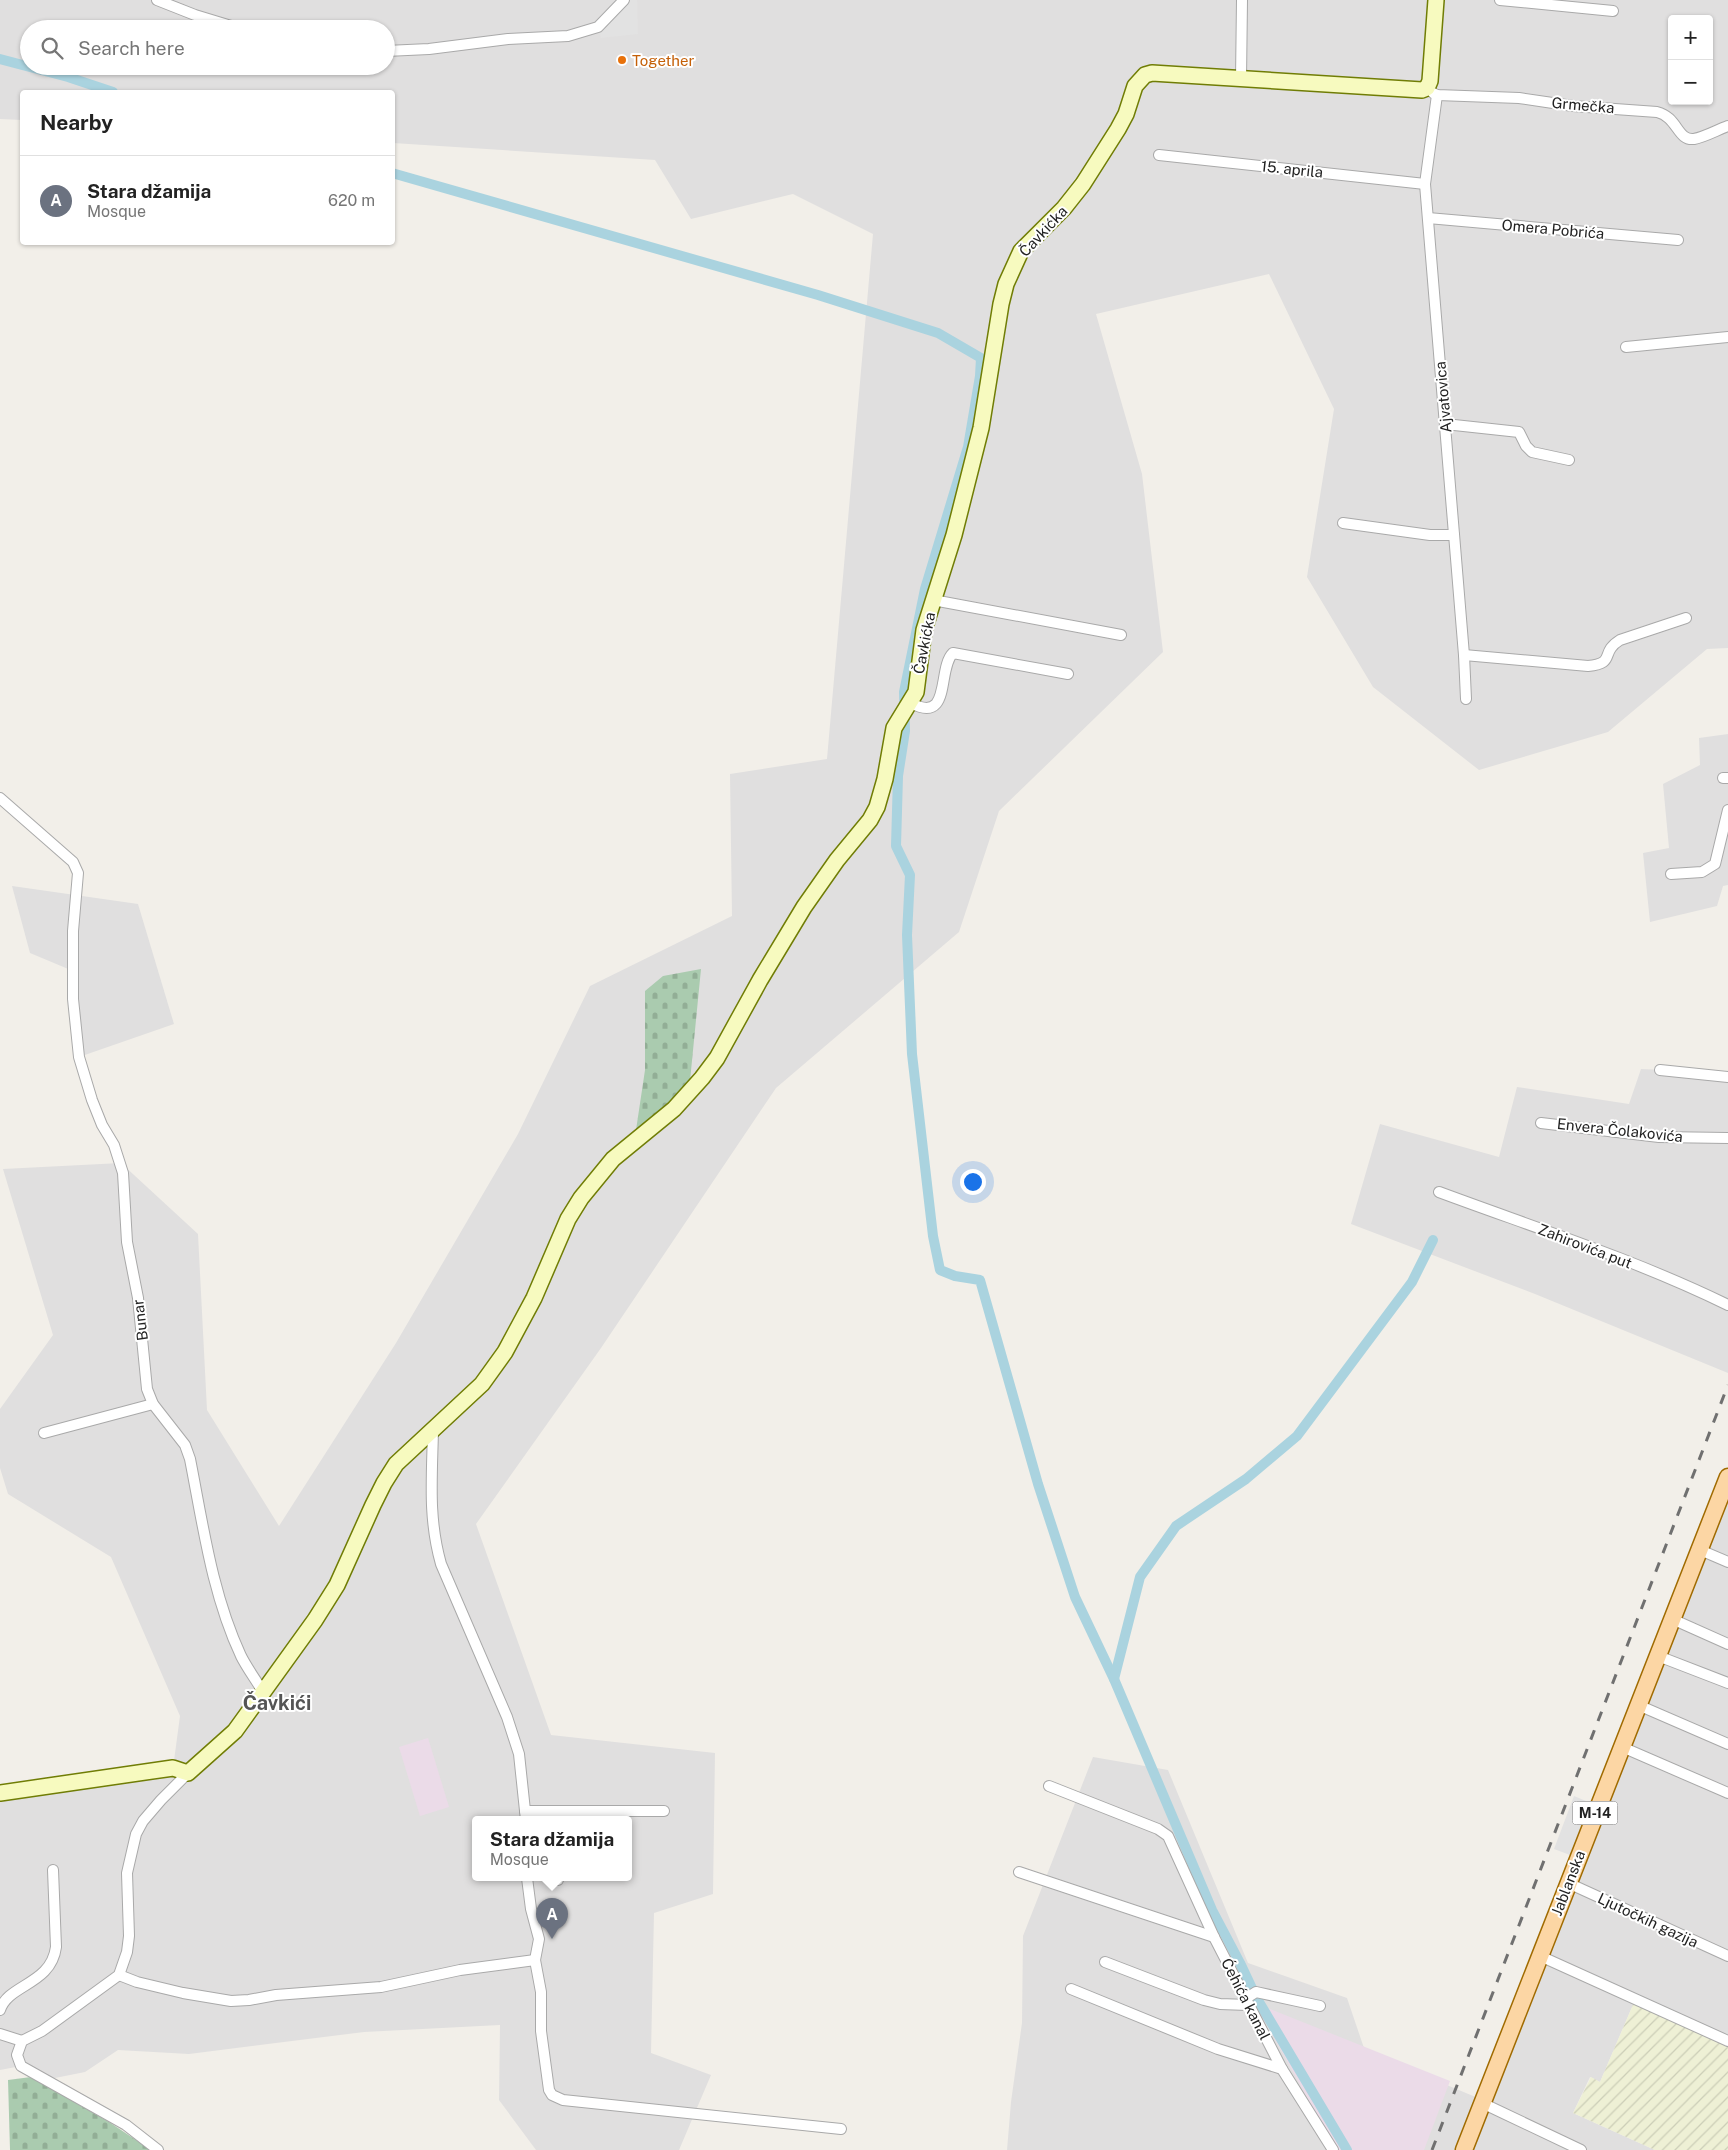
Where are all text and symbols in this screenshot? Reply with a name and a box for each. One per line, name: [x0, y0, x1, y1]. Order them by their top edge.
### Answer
map controls: [1668, 15, 1713, 105]
button: +: [1668, 15, 1713, 60]
search box: [20, 20, 395, 75]
icon: search: [38, 34, 66, 62]
text: Search here: [78, 37, 185, 59]
place label: Together: [632, 52, 695, 69]
marker: Together: [616, 54, 628, 66]
button: −: [1668, 60, 1713, 105]
street label: Grmečka: [1551, 94, 1615, 116]
text: Nearby: [40, 110, 113, 135]
street label: 15. aprila: [1260, 157, 1324, 181]
text: Stara džamija: [87, 180, 211, 202]
text: A: [50, 191, 62, 210]
text: 620 m: [328, 191, 375, 210]
text: Mosque: [87, 202, 146, 221]
street label: Čavkićka: [1015, 202, 1071, 260]
street label: Omera Pobrića: [1501, 216, 1605, 242]
street label: Ajvatovica: [1431, 361, 1455, 433]
street label: Čavkićka: [910, 611, 938, 675]
street label: Envera Čolakovića: [1556, 1115, 1684, 1145]
your location: [960, 1169, 986, 1195]
street label: Zahirovića put: [1536, 1220, 1634, 1272]
street label: Bunar: [129, 1298, 151, 1342]
district label: Čavkići: [243, 1691, 311, 1715]
road number: M-14: [1572, 1802, 1618, 1825]
popup: [472, 1816, 632, 1881]
text: Stara džamija: [490, 1828, 614, 1850]
street label: Jablanska: [1548, 1848, 1588, 1918]
text: Mosque: [490, 1850, 549, 1869]
street label: Ljutočkih gazija: [1595, 1889, 1701, 1951]
pin: A: [536, 1898, 568, 1939]
street label: Ćehića kanal: [1218, 1955, 1275, 2043]

